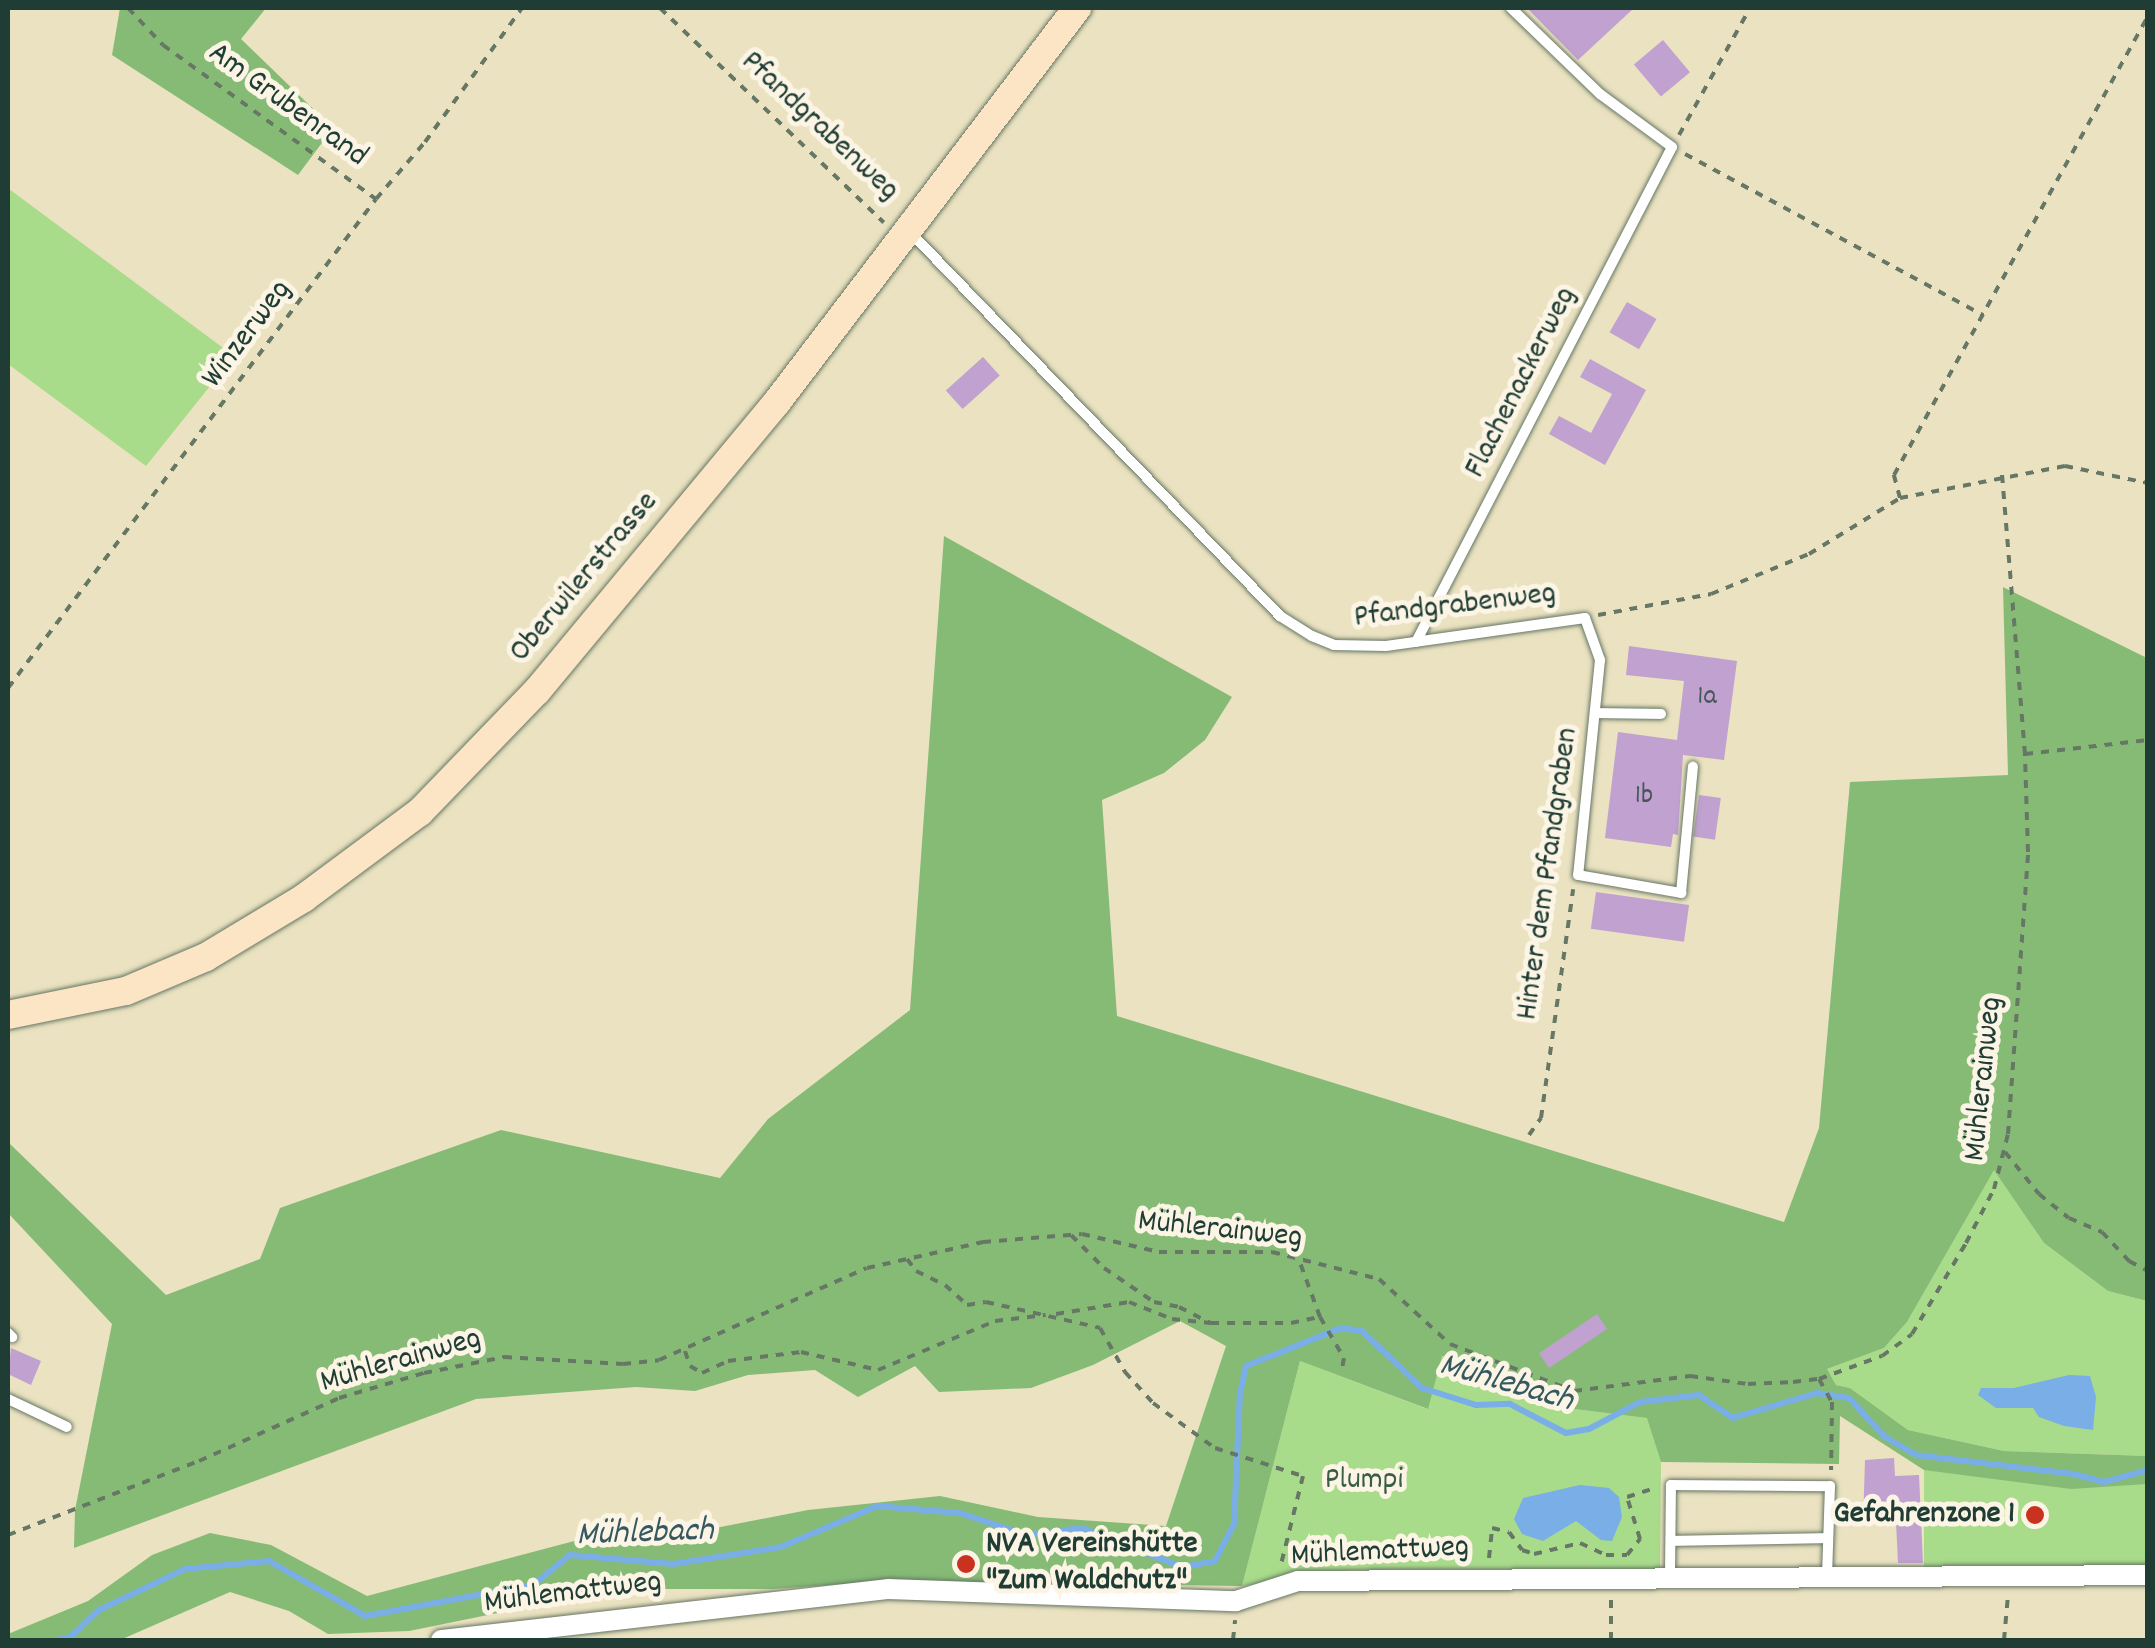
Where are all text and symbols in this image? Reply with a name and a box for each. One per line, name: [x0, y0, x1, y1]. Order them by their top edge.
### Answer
street label: Am Grubenrand: [200, 35, 374, 177]
street label: Pfandgrabenweg: [732, 44, 906, 210]
street label: Winzerweg: [195, 273, 301, 397]
street label: Flachenackerweg: [1457, 281, 1587, 485]
street label: Oberwilerstrasse: [502, 485, 668, 671]
street label: Pfandgrabenweg: [1352, 576, 1558, 638]
house number: 1a: [1697, 681, 1717, 715]
street label: Hinter dem Pfandgraben: [1509, 725, 1589, 1023]
house number: 1b: [1635, 780, 1653, 814]
street label: Mühlerainweg: [1957, 995, 2013, 1163]
street label: Mühlerainweg: [1136, 1203, 1304, 1259]
street label: Mühlerainweg: [316, 1321, 486, 1403]
water label: Mühlebach: [1434, 1345, 1578, 1423]
park label: Plumpi: [1325, 1462, 1403, 1500]
place label: Gefahrenzone 1: [1833, 1496, 2015, 1534]
marker: Gefahrenzone 1: [2024, 1504, 2046, 1526]
water label: Mühlebach: [576, 1511, 714, 1557]
place label: NVA Vereinshütte "Zum Waldchutz": [986, 1527, 1198, 1602]
street label: Mühlemattweg: [1290, 1529, 1470, 1577]
marker: NVA Vereinshütte "Zum Waldchutz": [955, 1553, 977, 1575]
street label: Mühlemattweg: [482, 1564, 664, 1624]

